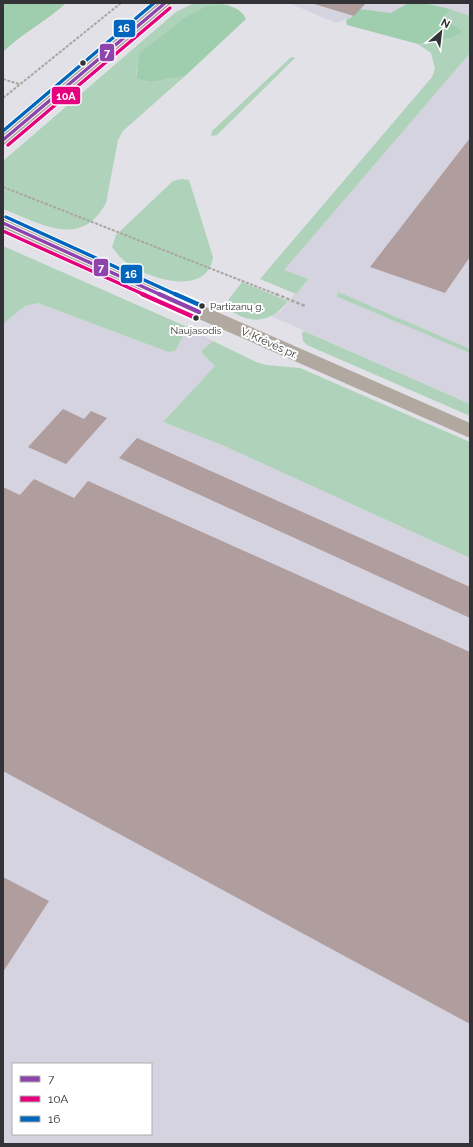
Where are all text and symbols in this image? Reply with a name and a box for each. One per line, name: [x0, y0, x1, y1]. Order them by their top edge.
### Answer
north arrow: [421, 12, 461, 52]
text: N: [439, 16, 452, 31]
line badge: 16: [113, 19, 136, 38]
text: 16: [118, 22, 130, 35]
line badge: 7: [99, 43, 115, 62]
text: 7: [104, 46, 111, 59]
unlabelled marker: [78, 58, 88, 68]
line badge: 10A: [51, 86, 81, 105]
text: 10A: [56, 90, 76, 103]
line badge: 7: [93, 258, 109, 277]
text: 7: [98, 261, 105, 274]
line badge: 16: [120, 264, 143, 284]
text: 16: [125, 268, 137, 281]
marker: Partizanų g.: [197, 301, 207, 311]
place label: Partizanų g.: [210, 301, 264, 312]
marker: Naujasodis: [191, 313, 201, 323]
place label: Naujasodis: [171, 325, 222, 336]
street label: V. Krėvės pr.: [239, 325, 299, 361]
legend: [12, 1063, 152, 1135]
text: 7: [48, 1072, 55, 1086]
text: 10A: [48, 1092, 68, 1106]
text: 16: [48, 1112, 60, 1126]

